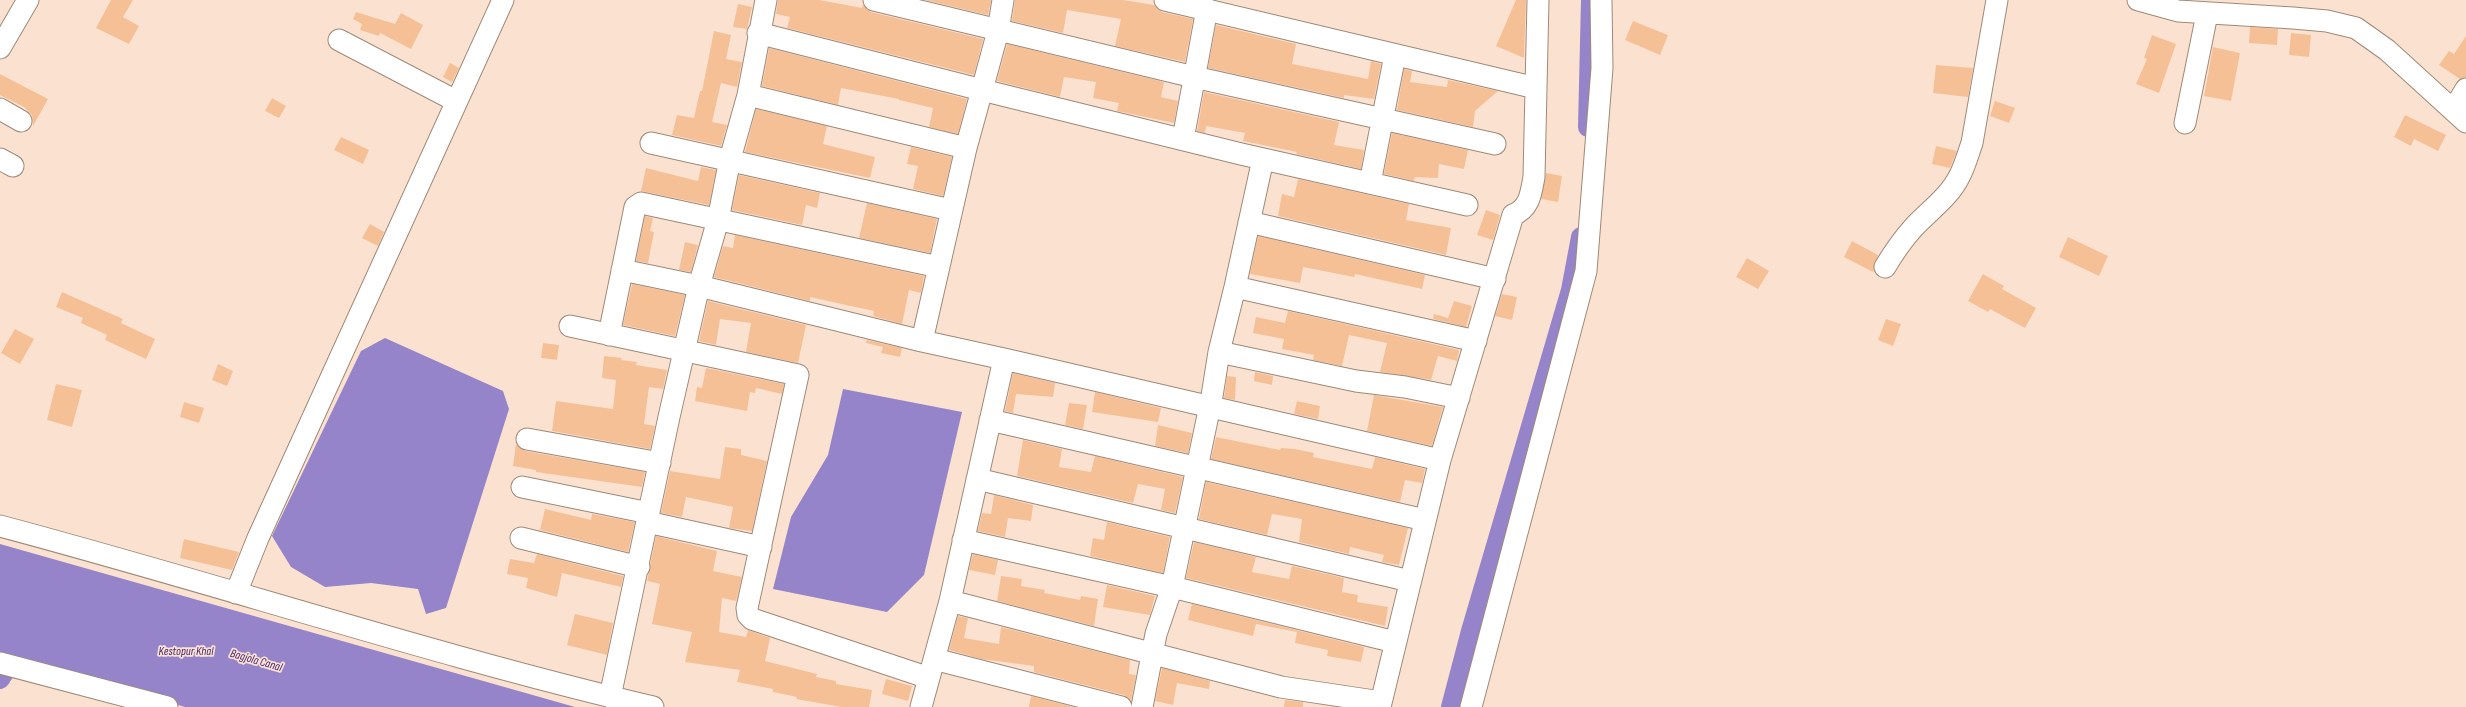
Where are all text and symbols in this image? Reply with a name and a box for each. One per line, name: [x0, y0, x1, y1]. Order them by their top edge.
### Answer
water label: Kestopur Khal: [159, 645, 213, 659]
water label: Bagjola Canal: [228, 647, 284, 675]

